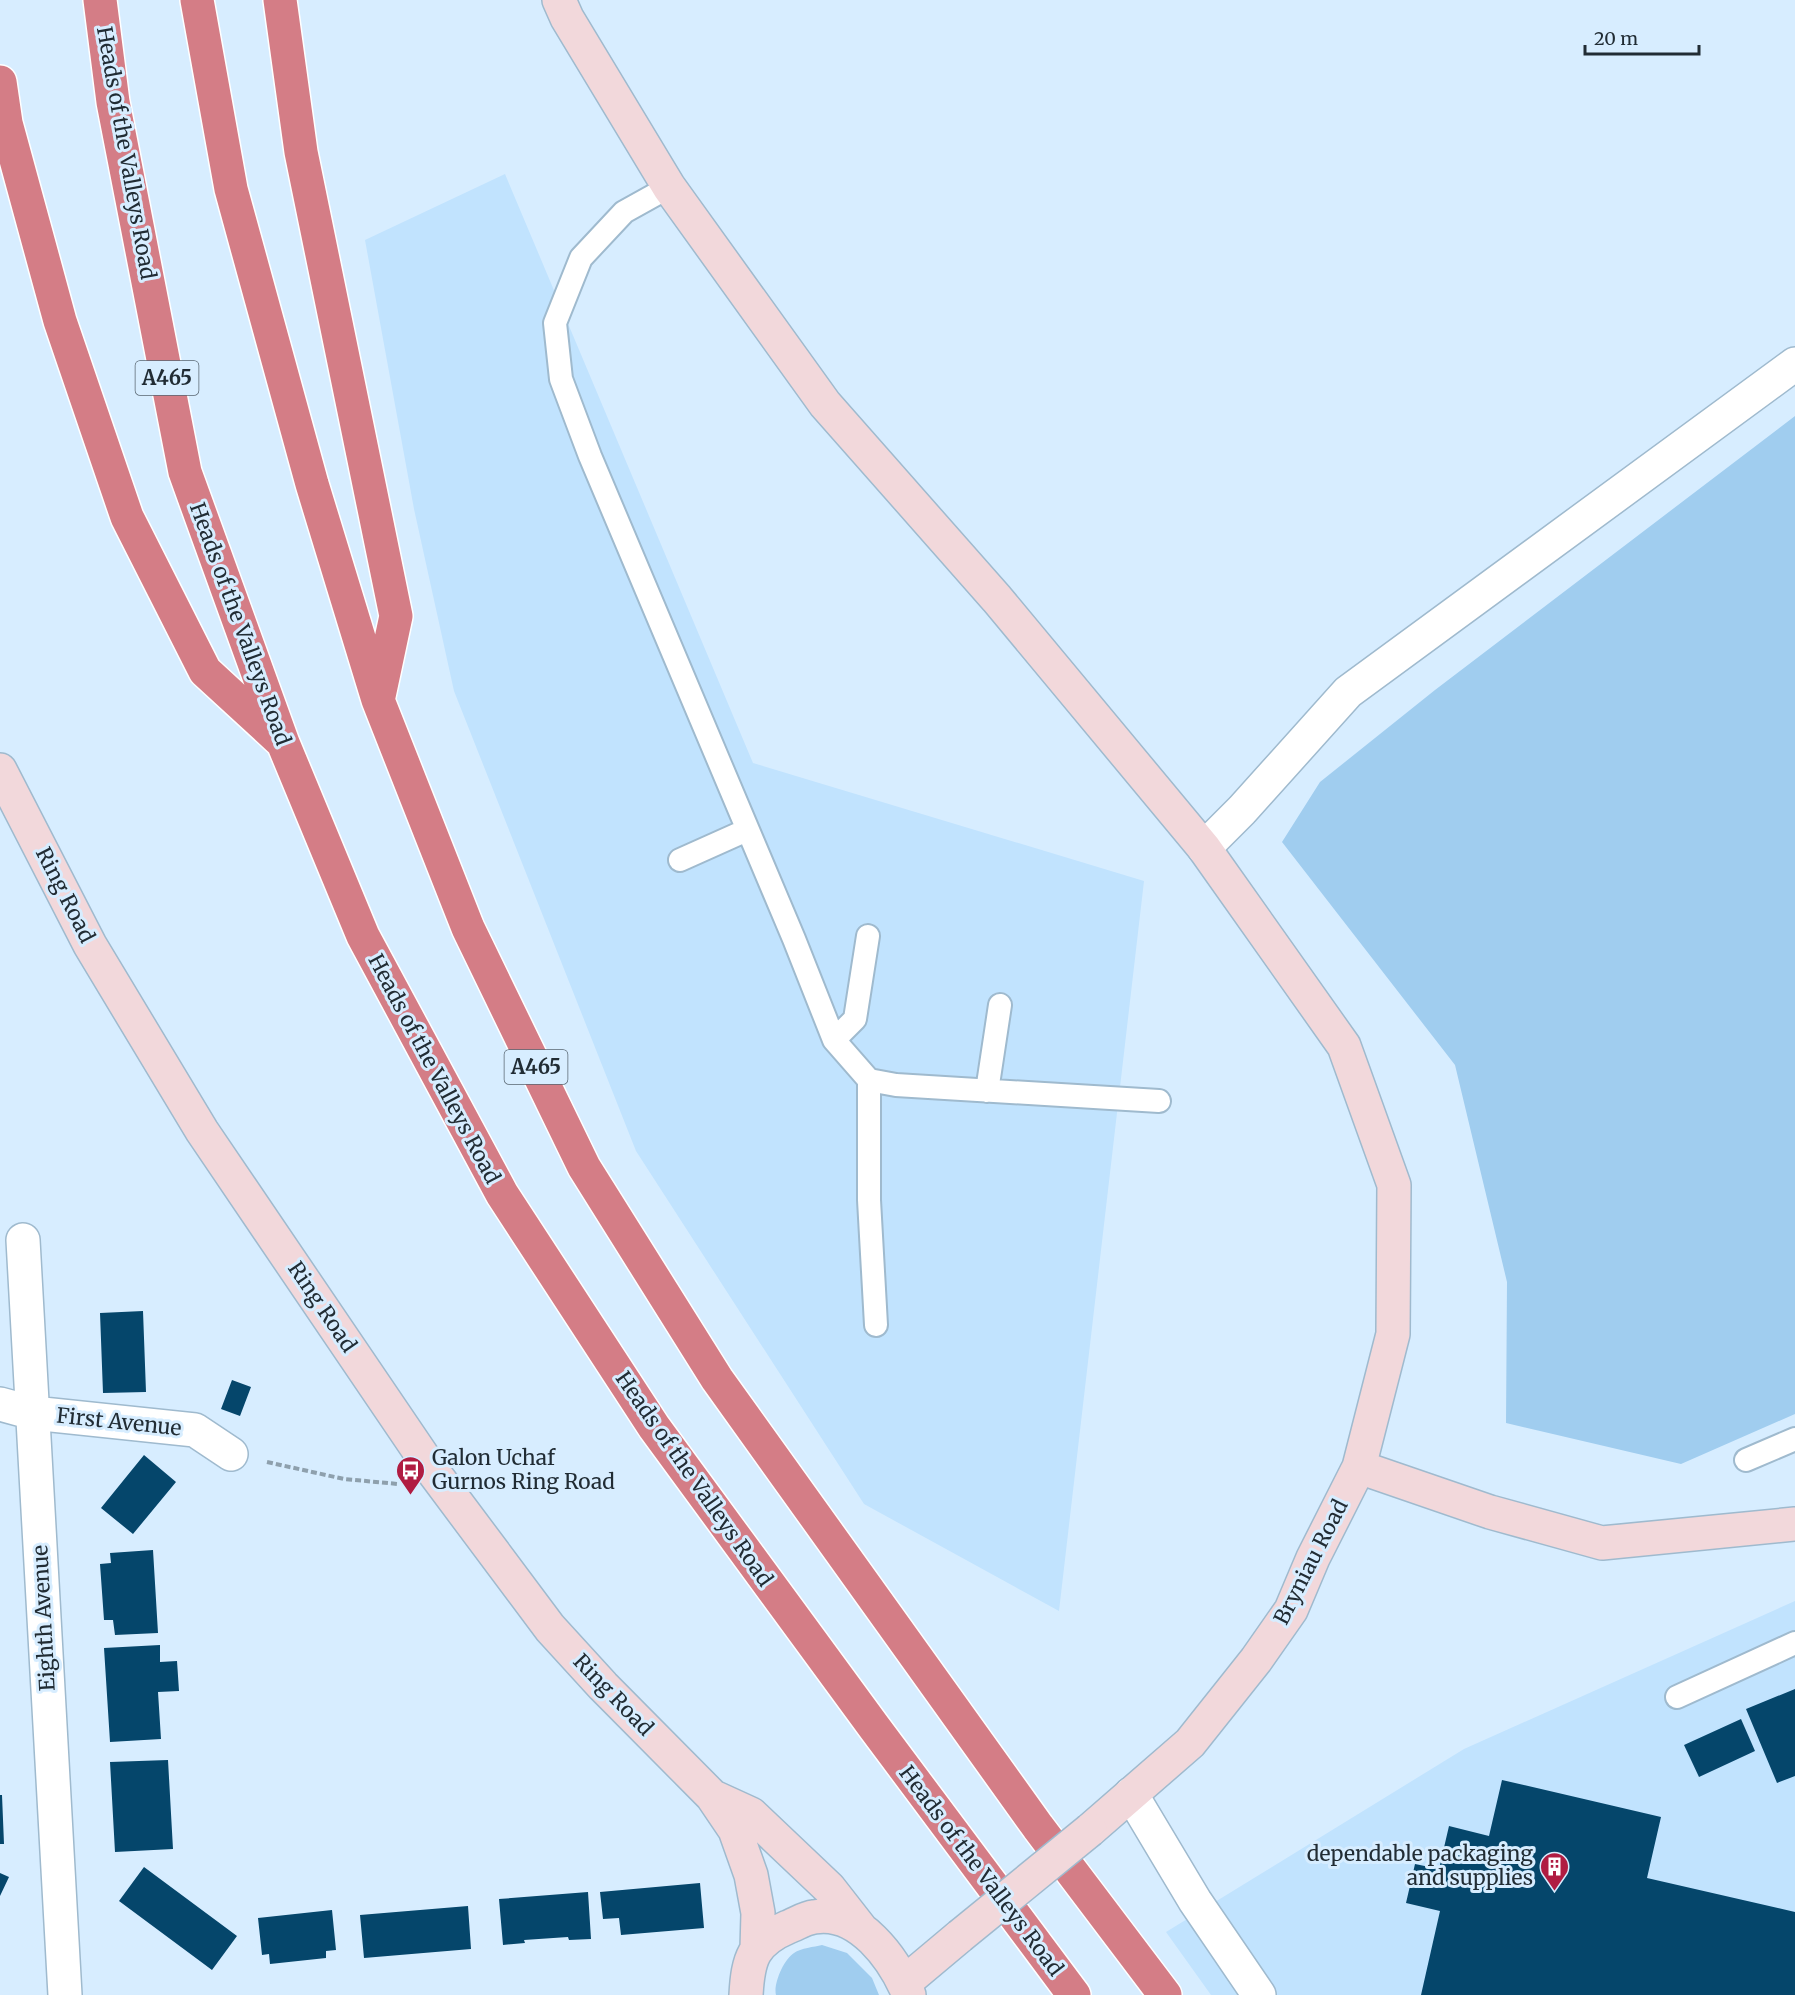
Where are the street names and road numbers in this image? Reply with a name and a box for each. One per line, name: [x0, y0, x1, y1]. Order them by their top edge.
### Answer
street label: Heads of the Valleys Road: [91, 24, 162, 282]
road number: A465: [136, 361, 198, 395]
street label: Heads of the Valleys Road: [184, 499, 297, 749]
street label: Ring Road: [30, 842, 101, 947]
street label: Heads of the Valleys Road: [362, 949, 507, 1189]
road number: A465: [504, 1050, 568, 1084]
street label: Ring Road: [282, 1256, 363, 1358]
street label: Heads of the Valleys Road: [610, 1366, 779, 1592]
street label: First Avenue: [55, 1402, 183, 1442]
street label: Bryniau Road: [1267, 1494, 1354, 1629]
street label: Eighth Avenue: [26, 1544, 61, 1692]
street label: Ring Road: [568, 1648, 659, 1742]
street label: Heads of the Valleys Road: [893, 1760, 1070, 1981]

